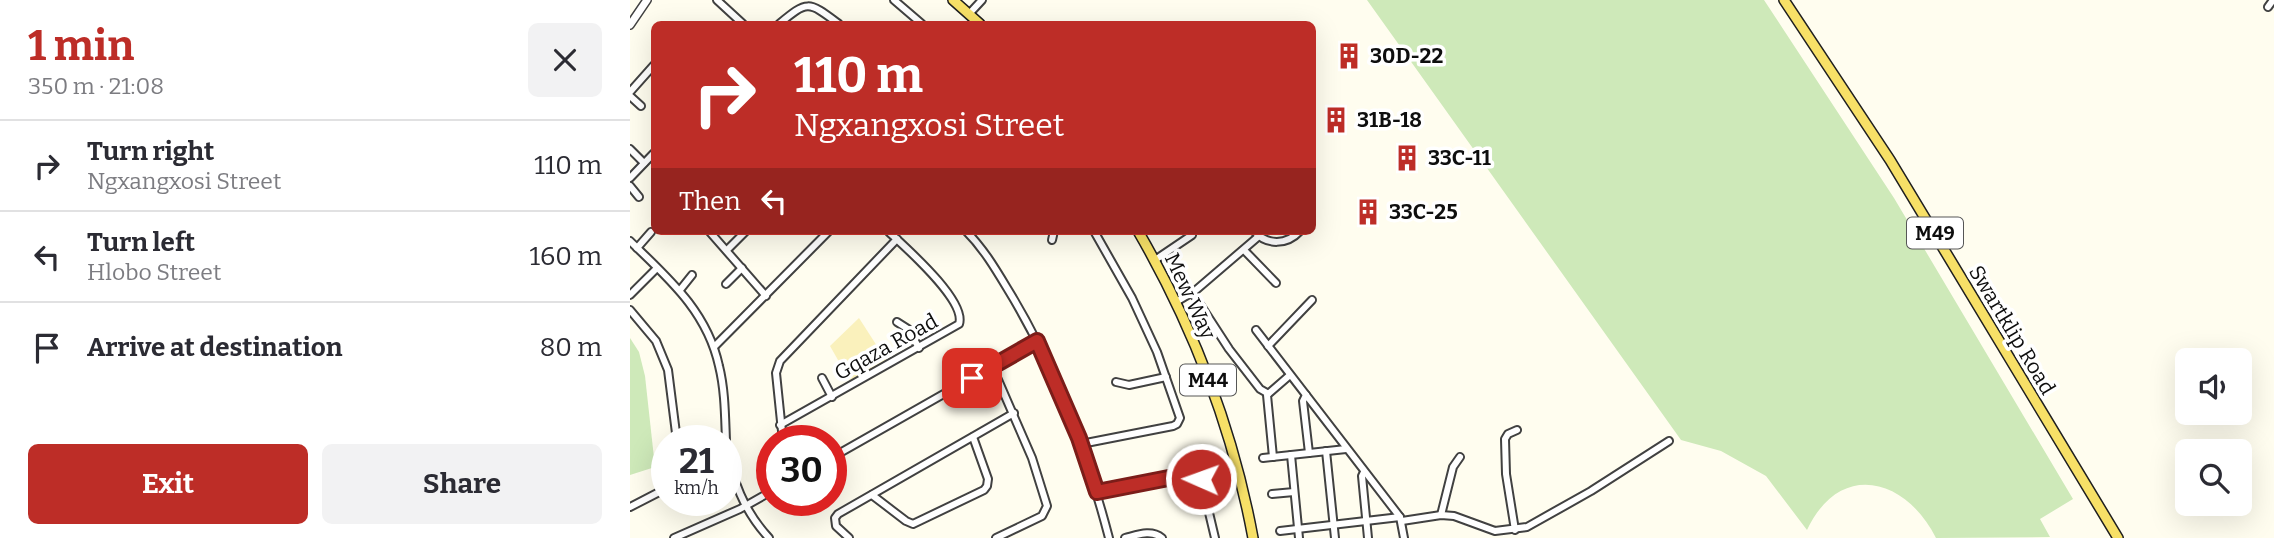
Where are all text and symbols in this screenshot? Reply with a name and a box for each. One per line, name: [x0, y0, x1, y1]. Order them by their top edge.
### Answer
text: 1 min: [28, 21, 134, 71]
button: close: [528, 23, 602, 97]
building icon: 30D-22: [1334, 41, 1364, 71]
place label: 30D-22: [1370, 43, 1443, 69]
text: 110 m: [794, 46, 923, 105]
icon: right: [679, 49, 770, 140]
text: 350 m · 21:08: [28, 72, 164, 100]
building icon: 31B-18: [1321, 105, 1351, 135]
text: Ngxangxosi Street: [794, 106, 1064, 144]
place label: 31B-18: [1357, 107, 1422, 133]
text: Turn right: [87, 136, 214, 167]
building icon: 33C-11: [1392, 143, 1422, 173]
place label: 33C-11: [1428, 145, 1491, 171]
icon: right: [28, 147, 66, 185]
text: 110 m: [534, 150, 602, 181]
text: Ngxangxosi Street: [87, 167, 281, 195]
icon: left: [755, 182, 793, 220]
text: Then: [679, 186, 741, 217]
building icon: 33C-25: [1353, 197, 1383, 227]
place label: 33C-25: [1389, 199, 1458, 225]
road number: M49: [1907, 218, 1963, 248]
text: Turn left: [87, 227, 195, 258]
icon: left: [28, 238, 66, 276]
text: 160 m: [530, 241, 602, 272]
street label: Mew Way: [1159, 249, 1222, 344]
text: Hlobo Street: [87, 258, 221, 286]
street label: Swartklip Road: [1963, 261, 2061, 399]
street label: Gqaza Road: [830, 308, 942, 386]
icon: arrive: [28, 329, 66, 367]
text: Arrive at destination: [87, 332, 342, 363]
text: 80 m: [540, 332, 602, 363]
pin: [942, 348, 1002, 408]
map controls: [2175, 348, 2252, 516]
button: sound: [2175, 348, 2252, 425]
icon: arrive: [953, 359, 991, 397]
road number: M44: [1180, 364, 1236, 396]
speed limit sign: 30: [756, 425, 847, 516]
button: search: [2175, 439, 2252, 516]
text: 21: [679, 440, 714, 482]
position arrow: [1164, 442, 1238, 516]
button: Exit: [28, 444, 308, 524]
button: Share: [322, 444, 602, 524]
text: km/h: [674, 477, 719, 499]

